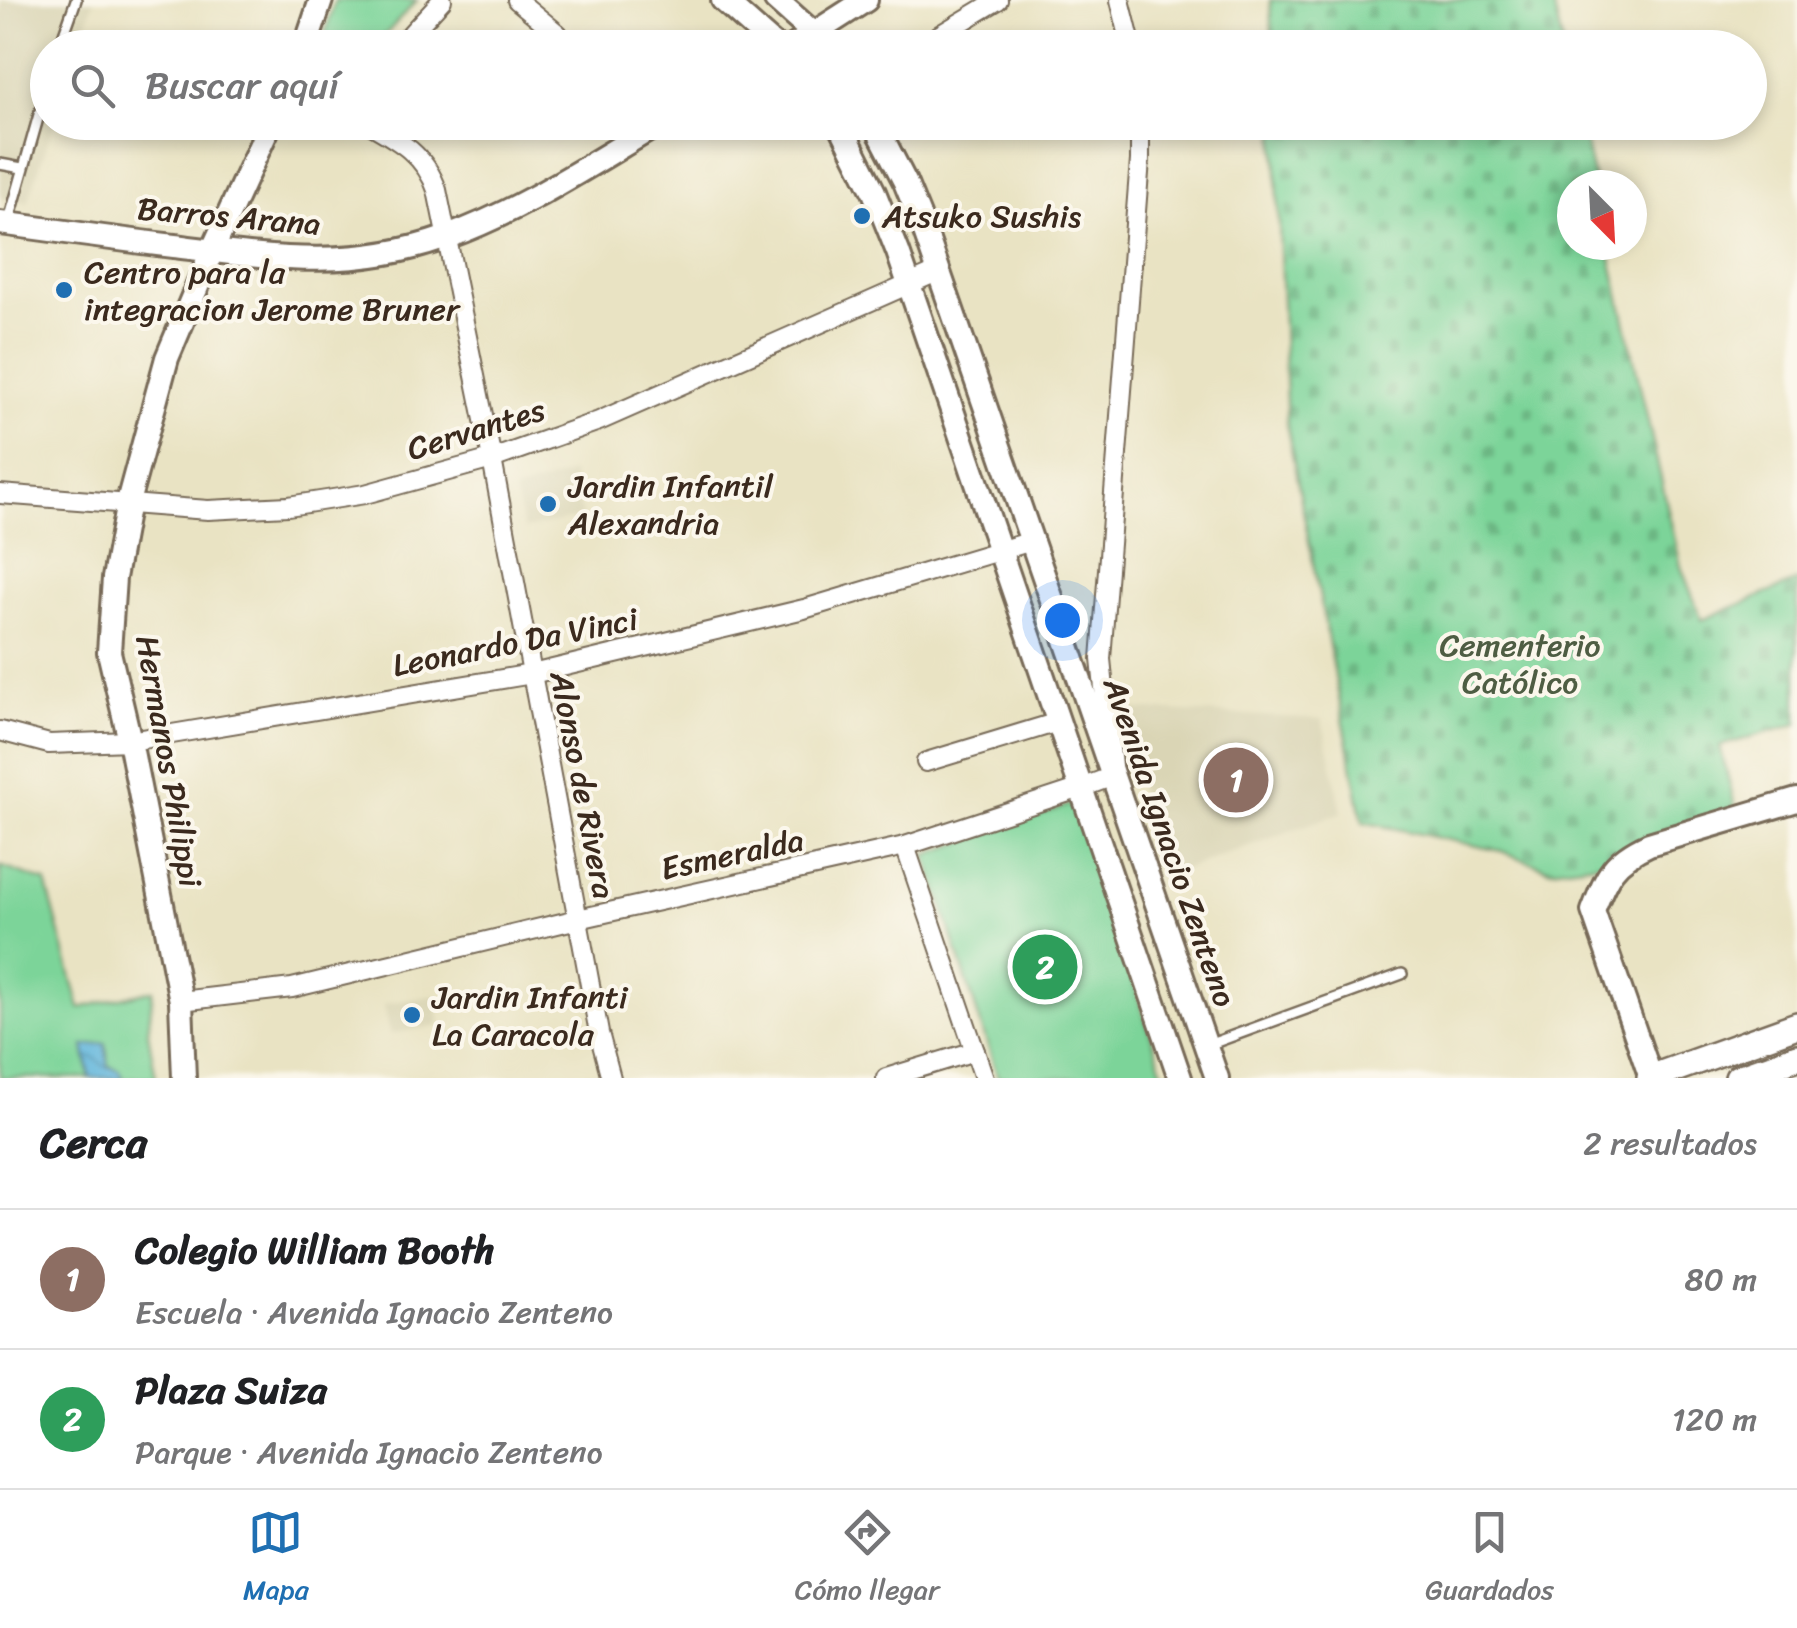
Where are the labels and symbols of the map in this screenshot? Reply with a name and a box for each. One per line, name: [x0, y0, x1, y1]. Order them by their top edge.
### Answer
north arrow: [1557, 170, 1647, 260]
street label: Barros Arana: [135, 180, 323, 253]
place label: Atsuko Sushis: [881, 188, 1081, 245]
marker: Atsuko Sushis: [851, 205, 873, 227]
place label: Centro para la integracion Jerome Bruner: [84, 244, 461, 338]
marker: Centro para la integracion Jerome Bruner: [53, 279, 75, 301]
street label: Cervantes: [400, 381, 553, 477]
place label: Jardin Infantil Alexandria: [567, 458, 774, 552]
marker: Jardin Infantil Alexandria: [537, 493, 559, 515]
street label: Leonardo Da Vinci: [388, 591, 644, 694]
your location: [1037, 595, 1088, 646]
park label: Cementerio Católico: [1439, 617, 1601, 711]
street label: Hermanos Philippi: [118, 631, 219, 893]
street label: Alonso de Rivera: [532, 665, 632, 904]
street label: Avenida Ignacio Zenteno: [1086, 669, 1253, 1015]
pin: 1: [1204, 742, 1268, 818]
street label: Esmeralda: [655, 812, 809, 897]
pin: 2: [1012, 930, 1078, 1004]
place label: Jardin Infanti La Caracola: [431, 969, 629, 1063]
marker: Jardin Infanti La Caracola: [401, 1004, 423, 1026]

